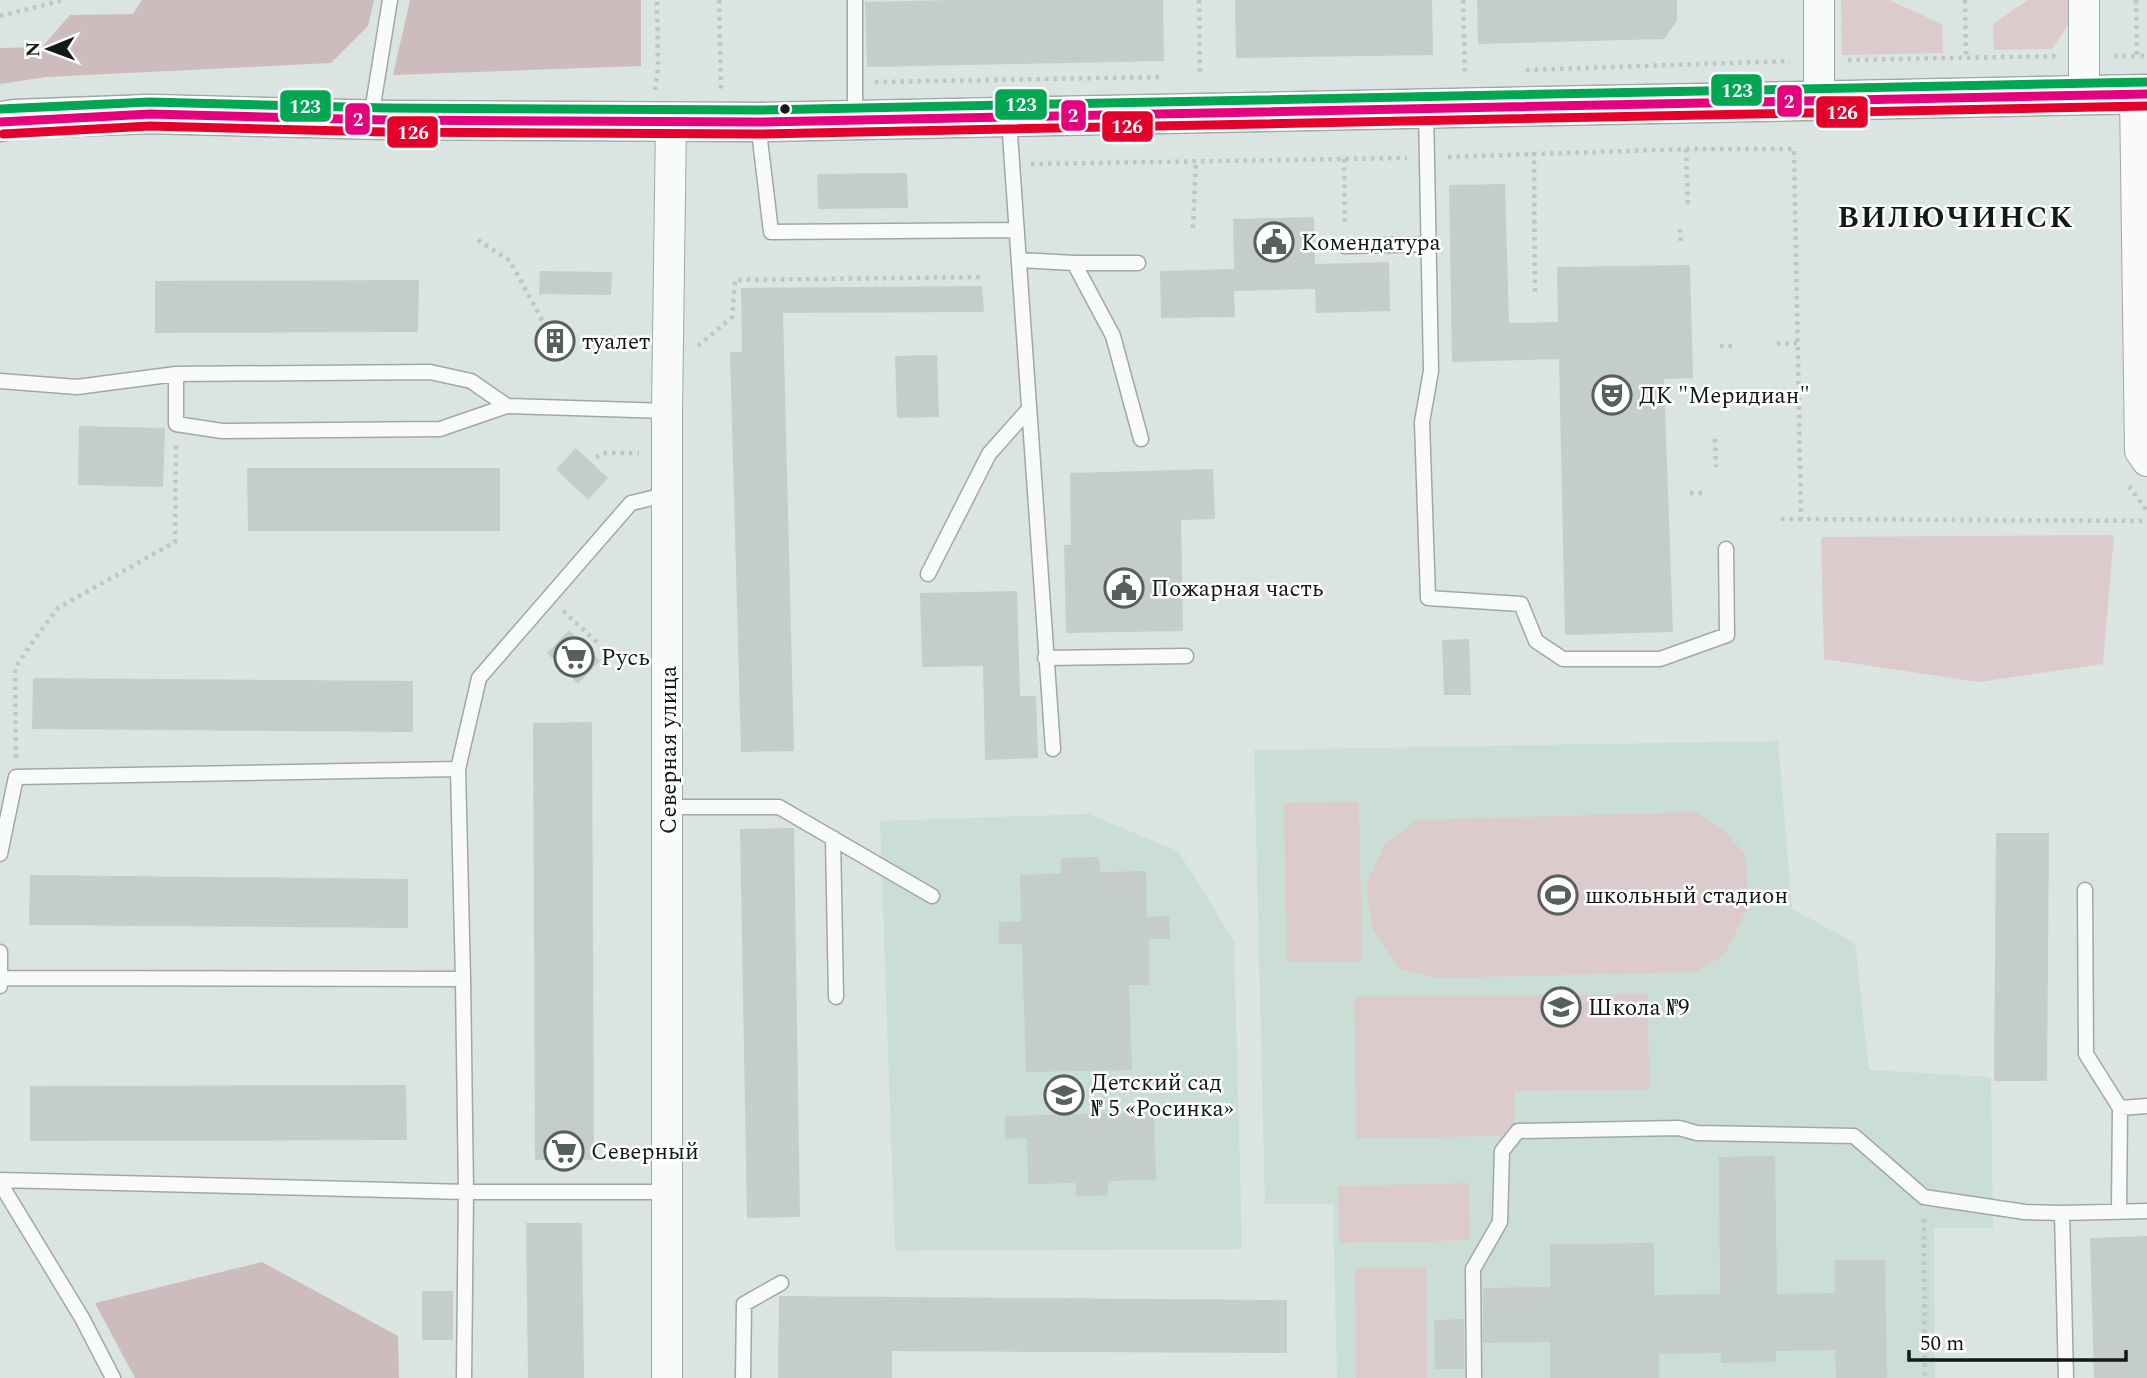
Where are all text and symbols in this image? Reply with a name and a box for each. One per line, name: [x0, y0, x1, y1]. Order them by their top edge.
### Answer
north arrow: [14, 14, 84, 84]
text: N: [19, 41, 48, 57]
line badge: 123: [1710, 73, 1763, 107]
text: 123: [1721, 77, 1753, 106]
line badge: 2: [1776, 84, 1803, 118]
line badge: 123: [994, 88, 1048, 121]
text: 2: [1784, 88, 1794, 117]
line badge: 123: [279, 89, 332, 123]
text: 123: [1005, 91, 1037, 120]
text: 123: [289, 93, 321, 122]
line badge: 126: [1815, 95, 1869, 129]
line badge: 2: [1060, 99, 1087, 132]
text: 126: [1826, 99, 1858, 128]
line badge: 2: [344, 102, 371, 136]
unlabelled marker: [778, 102, 792, 116]
text: 2: [1068, 102, 1078, 131]
text: 2: [353, 106, 363, 135]
line badge: 126: [1101, 110, 1154, 143]
text: 126: [1111, 113, 1143, 142]
line badge: 126: [386, 115, 439, 149]
text: 126: [397, 119, 429, 148]
district label: ВИЛЮЧИНСК: [1837, 195, 2075, 241]
public building icon: Комендатура: [1253, 221, 1295, 263]
place label: Комендатура: [1301, 226, 1441, 261]
building icon: туалет: [534, 320, 576, 362]
place label: туалет: [582, 325, 650, 360]
theatre icon: ДК "Меридиан": [1591, 374, 1633, 416]
place label: ДК "Меридиан": [1639, 379, 1810, 414]
public building icon: Пожарная часть: [1103, 567, 1145, 609]
place label: Пожарная часть: [1151, 572, 1323, 607]
supermarket icon: Русь: [553, 636, 595, 678]
place label: Русь: [601, 641, 650, 676]
street label: Северная улица: [652, 666, 687, 834]
sports icon: школьный стадион: [1537, 874, 1579, 916]
place label: школьный стадион: [1585, 879, 1788, 914]
school or university icon: Школа №9: [1540, 986, 1582, 1028]
place label: Школа №9: [1588, 991, 1690, 1026]
place label: Детский сад № 5 «Росинка»: [1091, 1066, 1234, 1127]
school or university icon: Детский сад № 5 «Росинка»: [1043, 1074, 1085, 1116]
supermarket icon: Северный: [543, 1130, 585, 1172]
place label: Северный: [591, 1135, 699, 1170]
scale bar: [1909, 1318, 2126, 1362]
text: 50 m: [1920, 1328, 1964, 1360]

